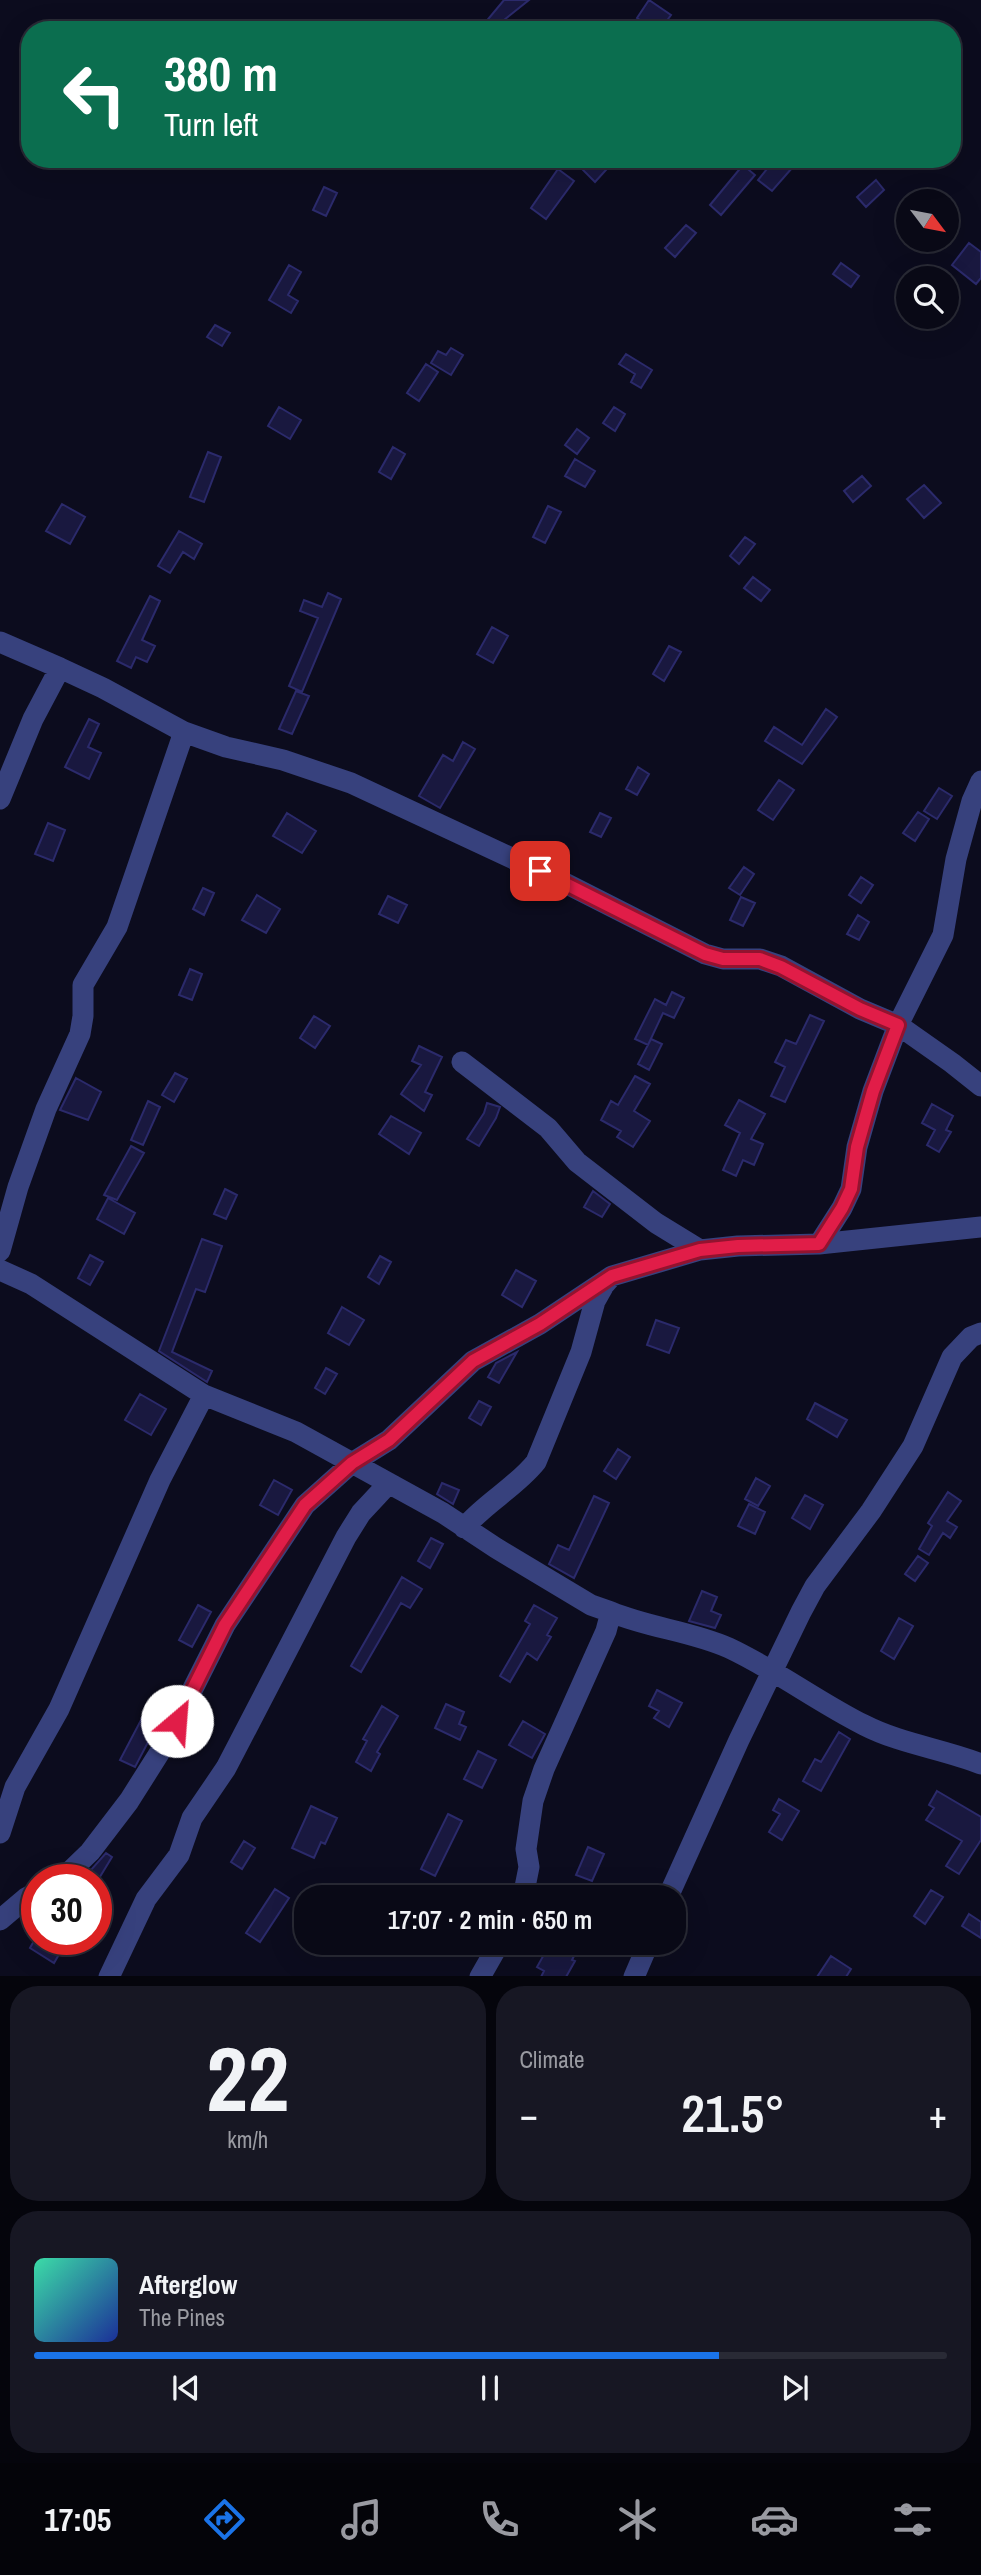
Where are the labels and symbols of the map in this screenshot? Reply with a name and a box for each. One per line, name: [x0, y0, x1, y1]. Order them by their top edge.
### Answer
north arrow: [896, 189, 959, 252]
pin: [510, 841, 570, 901]
position arrow: [140, 1684, 214, 1758]
speed limit sign: 30: [21, 1864, 112, 1955]

